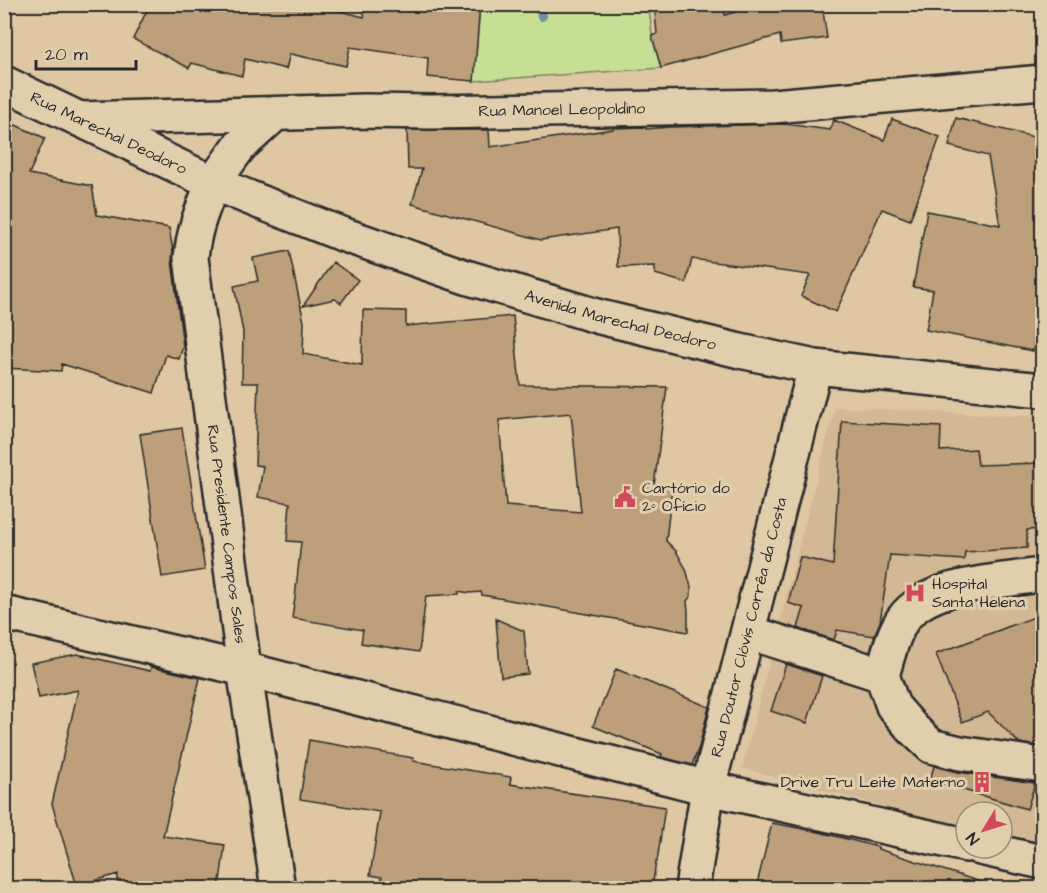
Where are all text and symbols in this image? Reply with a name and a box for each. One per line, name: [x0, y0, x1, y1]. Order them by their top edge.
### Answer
scale bar: [36, 33, 136, 71]
text: 20 m: [45, 42, 88, 67]
street label: Rua Marechal Deodoro: [27, 86, 191, 180]
street label: Rua Manoel Leopoldino: [478, 97, 645, 122]
street label: Avenida Marechal Deodoro: [522, 284, 718, 356]
street label: Rua Presidente Campos Sales: [202, 423, 252, 645]
place label: Cartório do 2º Ofício: [642, 477, 730, 517]
public building icon: Cartório do 2º Ofício: [613, 485, 637, 509]
street label: Rua Doutor Clóvis Corrêa da Costa: [705, 495, 792, 760]
place label: Hospital Santa Helena: [932, 573, 1025, 613]
hospital icon: Hospital Santa Helena: [903, 581, 927, 605]
building icon: Drive Tru Leite Materno: [970, 770, 994, 794]
place label: Drive Tru Leite Materno: [781, 771, 965, 793]
north arrow: [954, 800, 1014, 860]
text: N: [961, 828, 985, 849]

